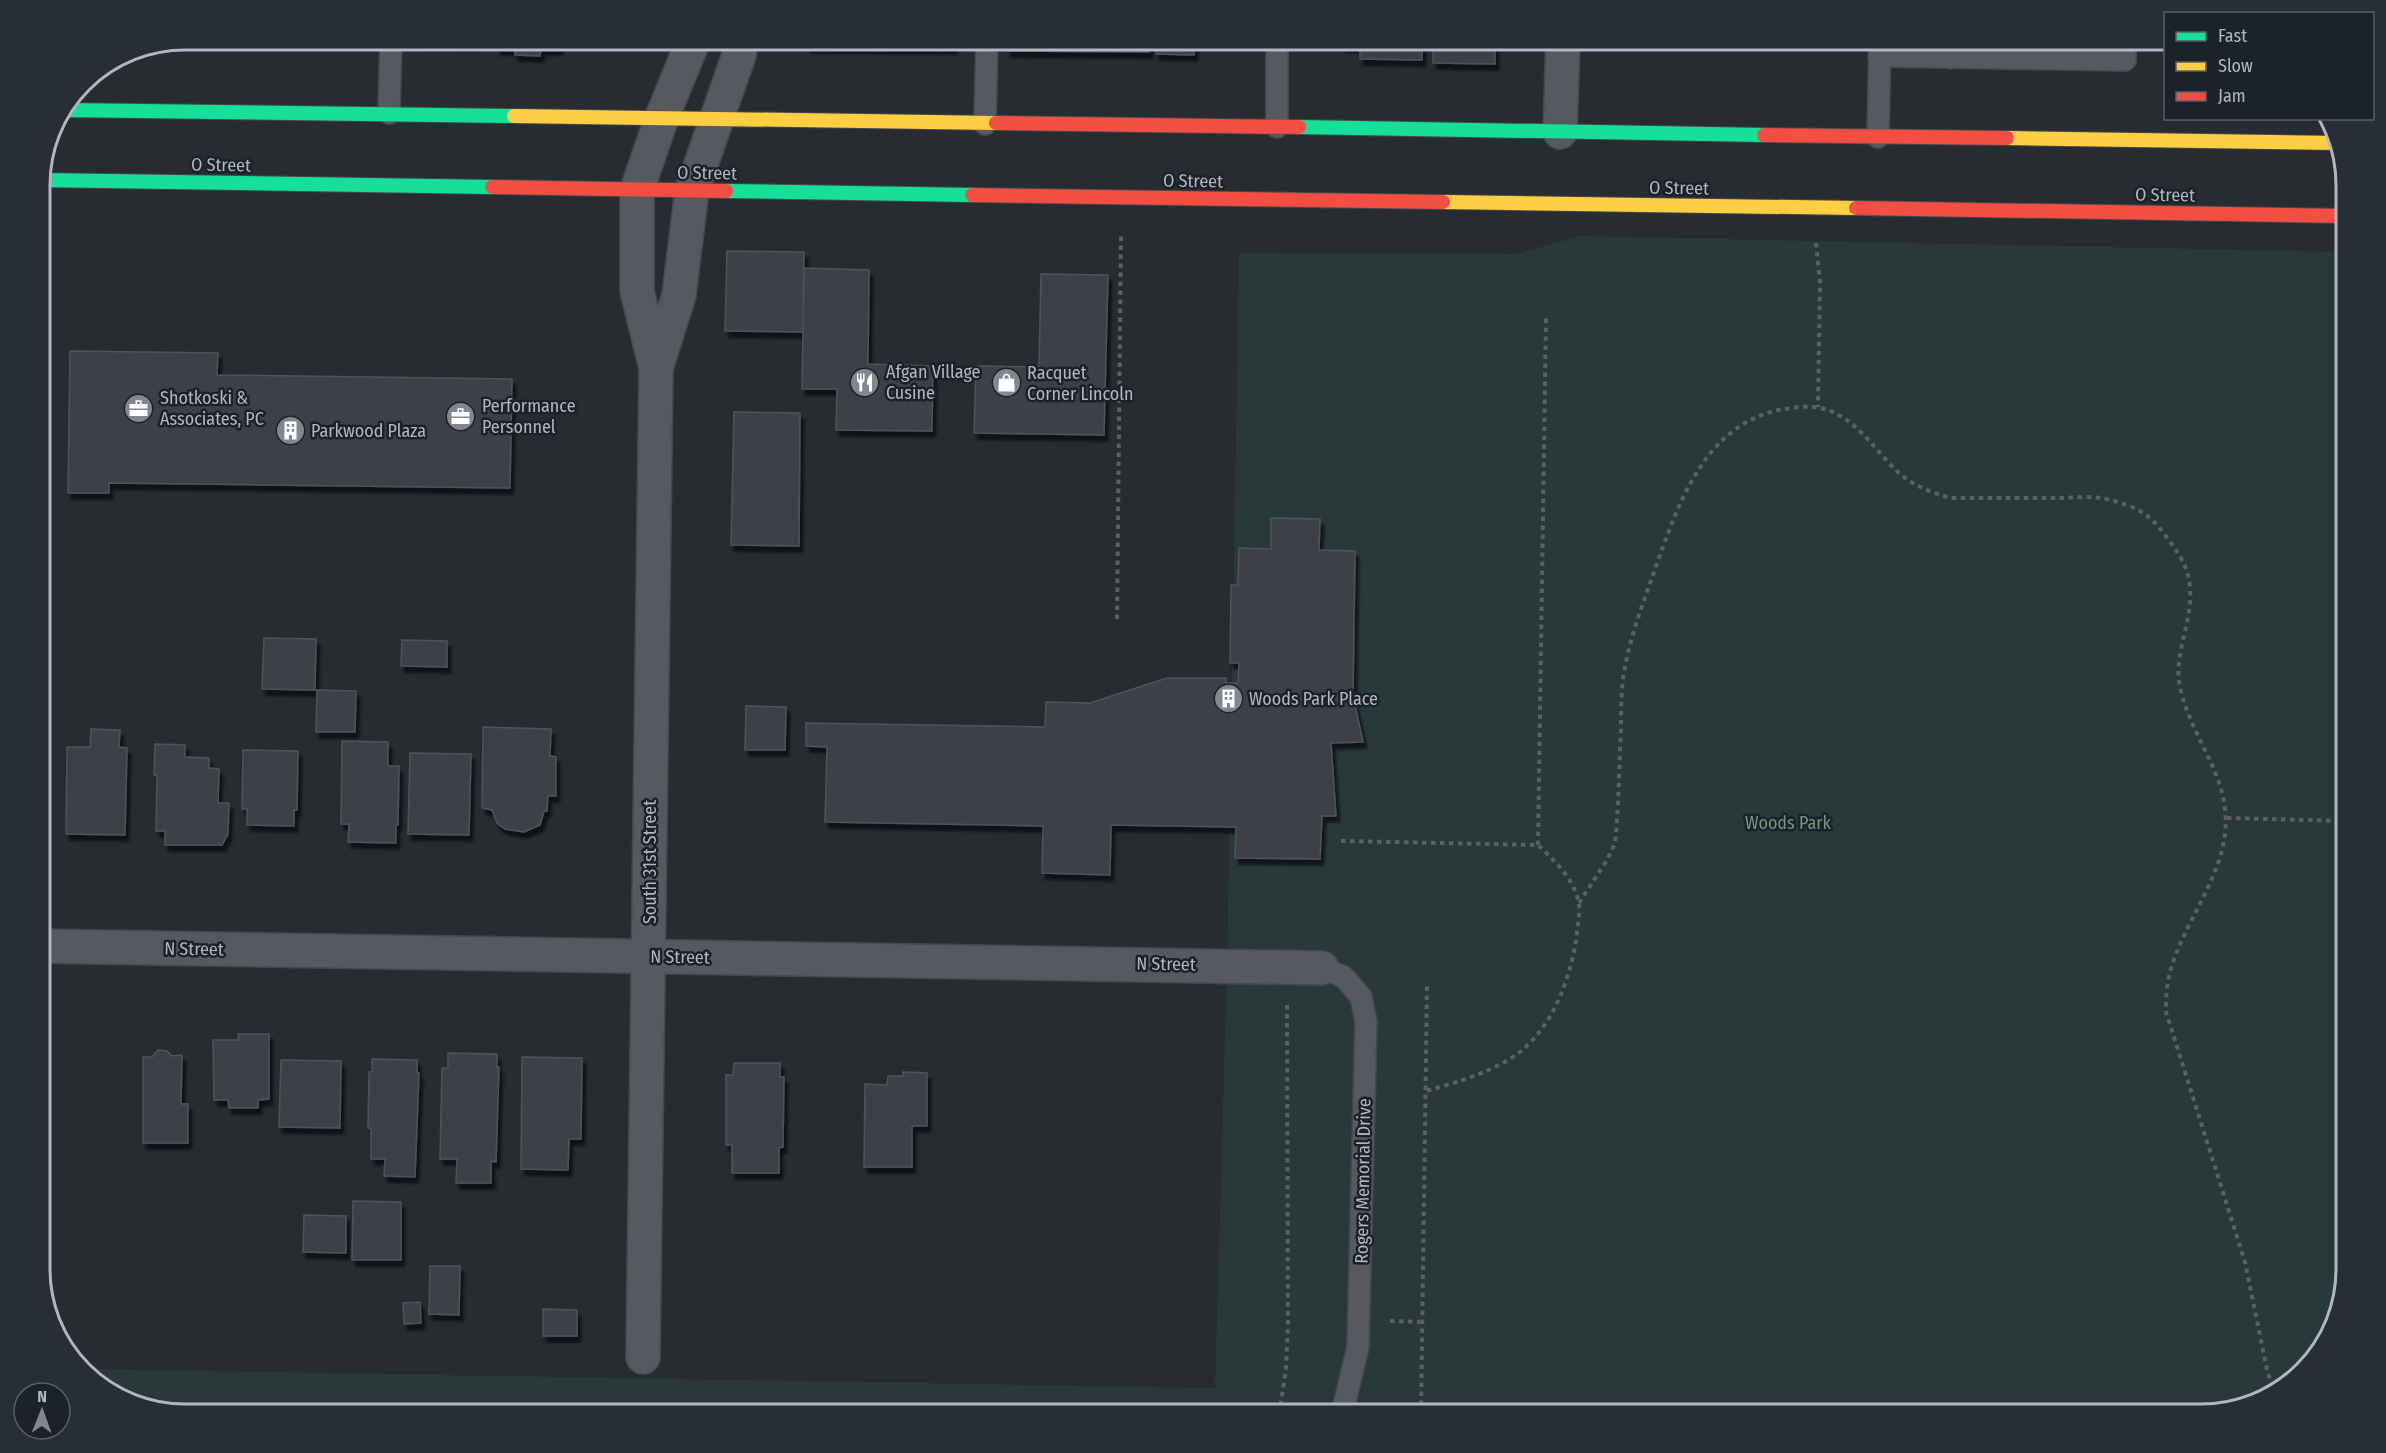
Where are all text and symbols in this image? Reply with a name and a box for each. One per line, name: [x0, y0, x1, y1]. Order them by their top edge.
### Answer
legend: [2164, 12, 2374, 120]
text: Fast: [2218, 25, 2247, 47]
text: Slow: [2218, 55, 2253, 77]
text: Jam: [2218, 85, 2246, 107]
street label: O Street: [191, 153, 251, 177]
street label: O Street: [677, 161, 737, 185]
street label: O Street: [1163, 169, 1223, 193]
street label: O Street: [1649, 176, 1709, 200]
street label: O Street: [2135, 183, 2195, 207]
place label: Afgan Village Cusine: [886, 361, 981, 404]
place label: Racquet Corner Lincoln: [1027, 362, 1134, 405]
restaurant icon: Afgan Village Cusine: [849, 366, 881, 398]
shop icon: Racquet Corner Lincoln: [990, 367, 1022, 399]
place label: Shotkoski & Associates, PC: [160, 387, 264, 430]
office icon: Shotkoski & Associates, PC: [123, 392, 155, 424]
place label: Performance Personnel: [482, 395, 576, 438]
office icon: Performance Personnel: [445, 400, 477, 432]
building icon: Parkwood Plaza: [274, 415, 306, 447]
place label: Parkwood Plaza: [311, 420, 426, 442]
building icon: Woods Park Place: [1212, 683, 1244, 715]
place label: Woods Park Place: [1249, 688, 1378, 710]
street label: South 31st Street: [639, 800, 661, 924]
park label: Woods Park: [1745, 812, 1831, 834]
street label: N Street: [164, 937, 224, 961]
street label: N Street: [650, 945, 710, 969]
street label: N Street: [1136, 952, 1196, 976]
street label: Rogers Memorial Drive: [1351, 1098, 1375, 1264]
north arrow: [12, 1381, 72, 1441]
text: N: [37, 1387, 47, 1406]

